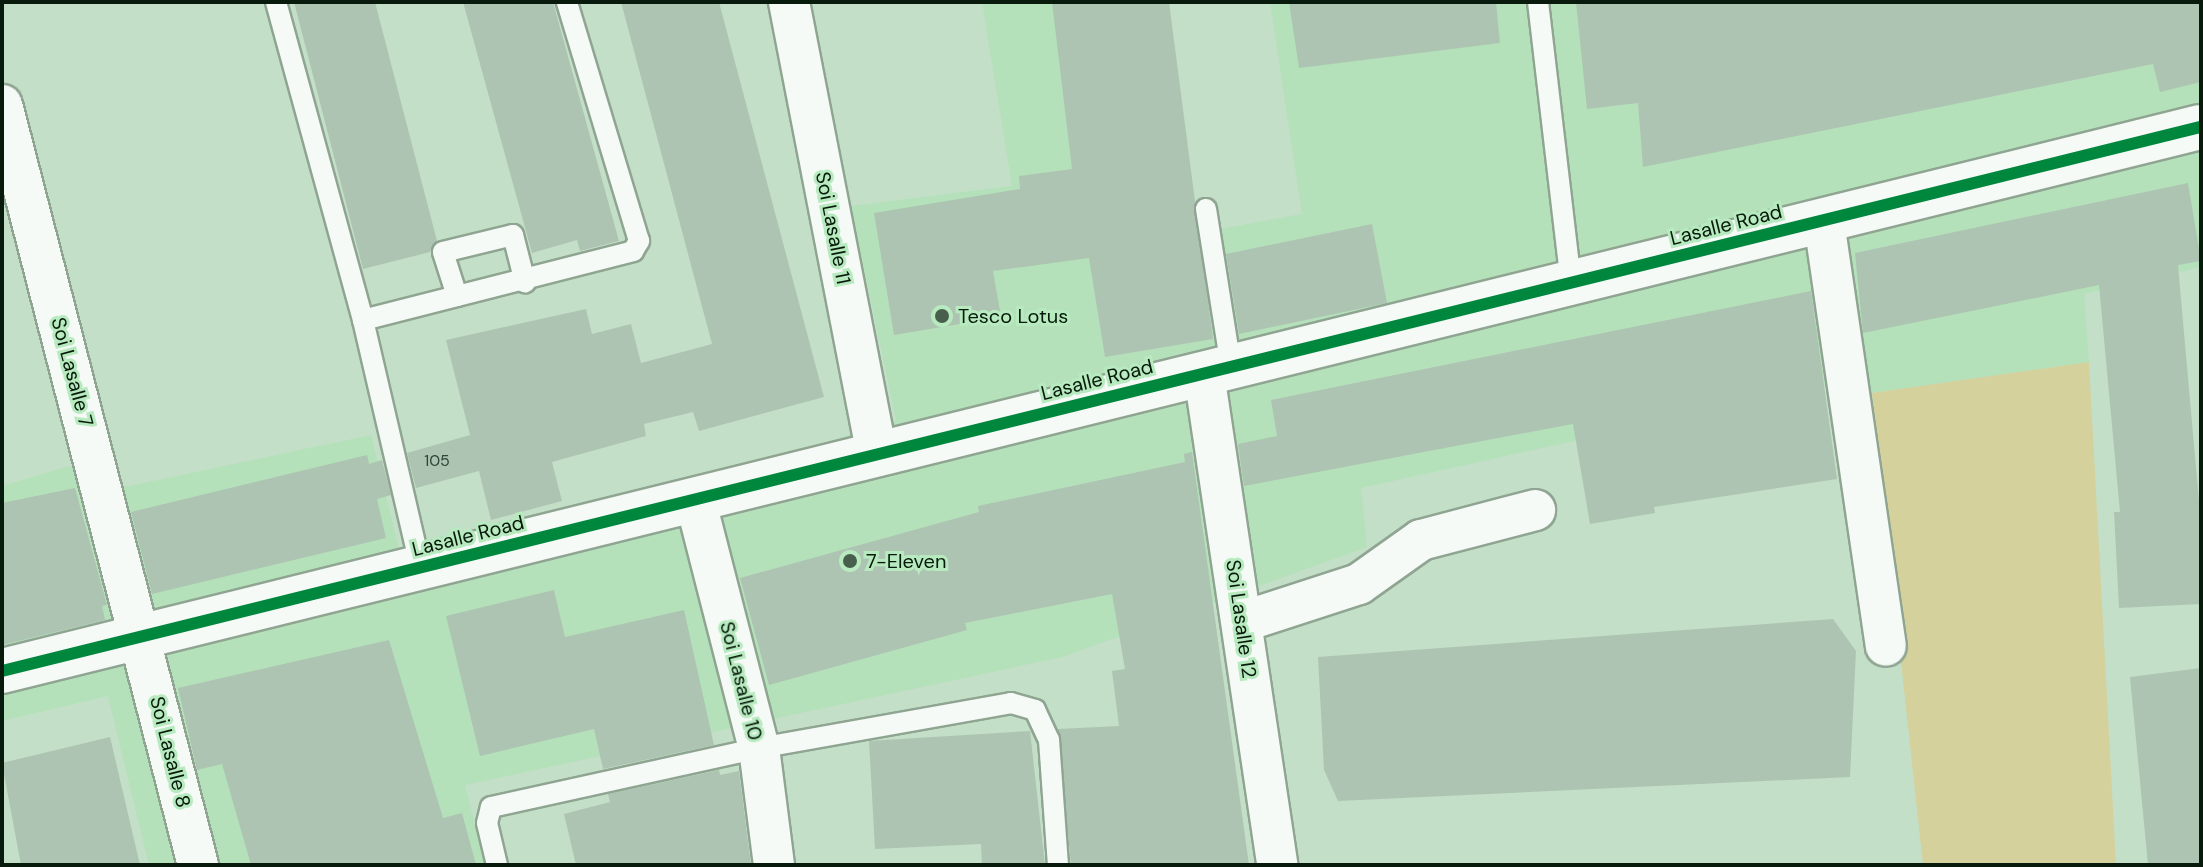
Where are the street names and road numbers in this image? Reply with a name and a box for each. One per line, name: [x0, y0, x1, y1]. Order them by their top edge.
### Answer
street label: Soi Lasalle 11: [810, 170, 856, 286]
street label: Lasalle Road: [1668, 200, 1784, 250]
street label: Soi Lasalle 7: [46, 315, 98, 429]
street label: Lasalle Road: [1039, 355, 1155, 405]
street label: Lasalle Road: [410, 511, 526, 561]
street label: Soi Lasalle 12: [1221, 558, 1261, 680]
street label: Soi Lasalle 10: [715, 619, 767, 743]
street label: Soi Lasalle 8: [145, 694, 195, 810]

